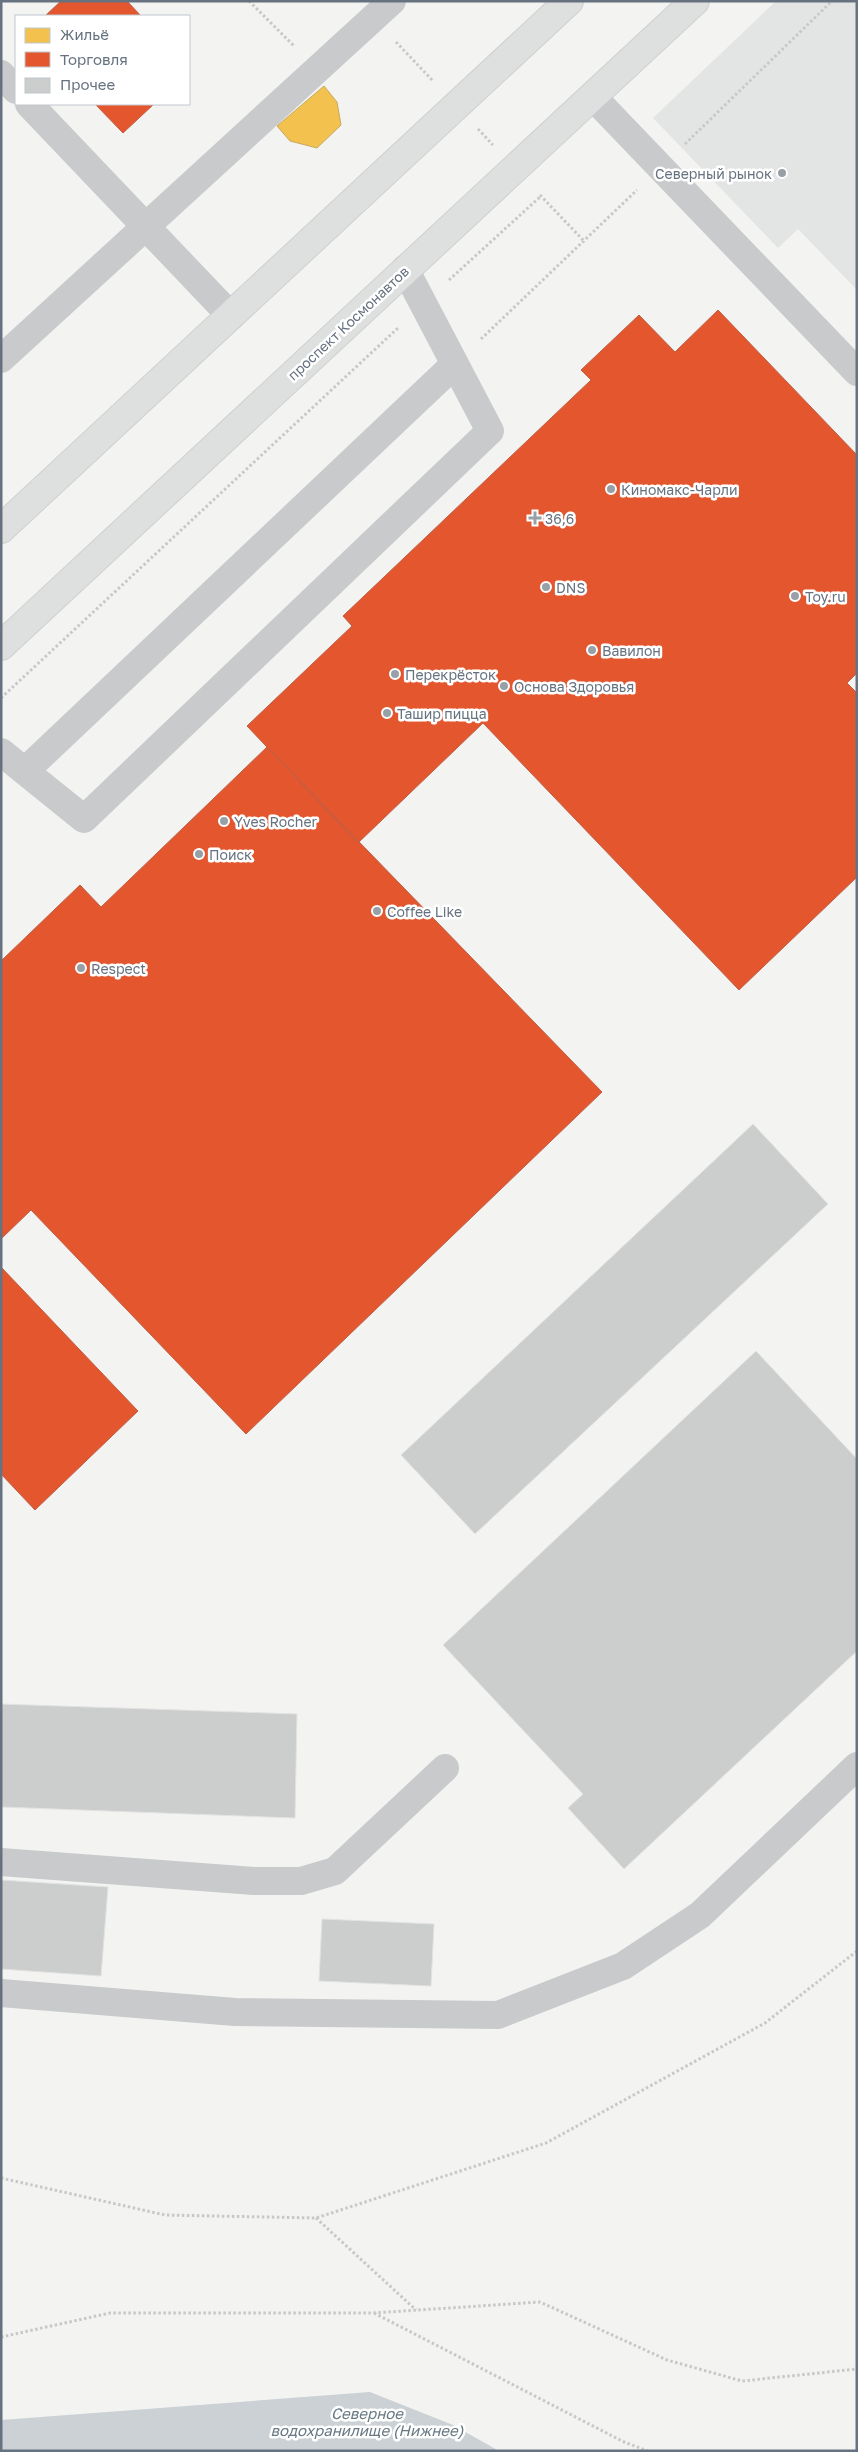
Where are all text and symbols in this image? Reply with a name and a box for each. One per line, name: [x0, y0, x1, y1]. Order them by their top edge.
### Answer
legend: [15, 15, 190, 105]
text: Жильё: [60, 25, 109, 43]
text: Торговля: [60, 50, 128, 68]
text: Прочее: [60, 75, 116, 93]
place label: Северный рынок: [655, 165, 772, 182]
marker: Северный рынок: [776, 167, 788, 179]
street label: проспект Космонавтов: [284, 262, 412, 384]
place label: Киномакс-Чарли: [621, 481, 737, 498]
marker: Киномакс-Чарли: [605, 483, 617, 495]
place label: 36,6: [545, 510, 574, 527]
marker: 36,6: [529, 512, 541, 524]
place label: DNS: [556, 579, 585, 596]
marker: DNS: [540, 581, 552, 593]
place label: Toy.ru: [805, 588, 846, 605]
marker: Toy.ru: [789, 590, 801, 602]
place label: Вавилон: [602, 642, 661, 659]
marker: Вавилон: [586, 644, 598, 656]
place label: Перекрёсток: [405, 666, 496, 683]
marker: Перекрёсток: [389, 668, 401, 680]
place label: Основа Здоровья: [514, 678, 634, 695]
marker: Основа Здоровья: [498, 680, 510, 692]
place label: Ташир пицца: [397, 705, 487, 722]
marker: Ташир пицца: [381, 707, 393, 719]
place label: Yves Rocher: [234, 813, 318, 830]
marker: Yves Rocher: [218, 815, 230, 827]
place label: Поиск: [209, 846, 252, 863]
marker: Поиск: [193, 848, 205, 860]
place label: Coffee Like: [387, 903, 462, 920]
marker: Coffee Like: [371, 905, 383, 917]
place label: Respect: [91, 960, 146, 977]
marker: Respect: [75, 962, 87, 974]
water label: Северное водохранилище (Нижнее): [271, 2404, 464, 2439]

